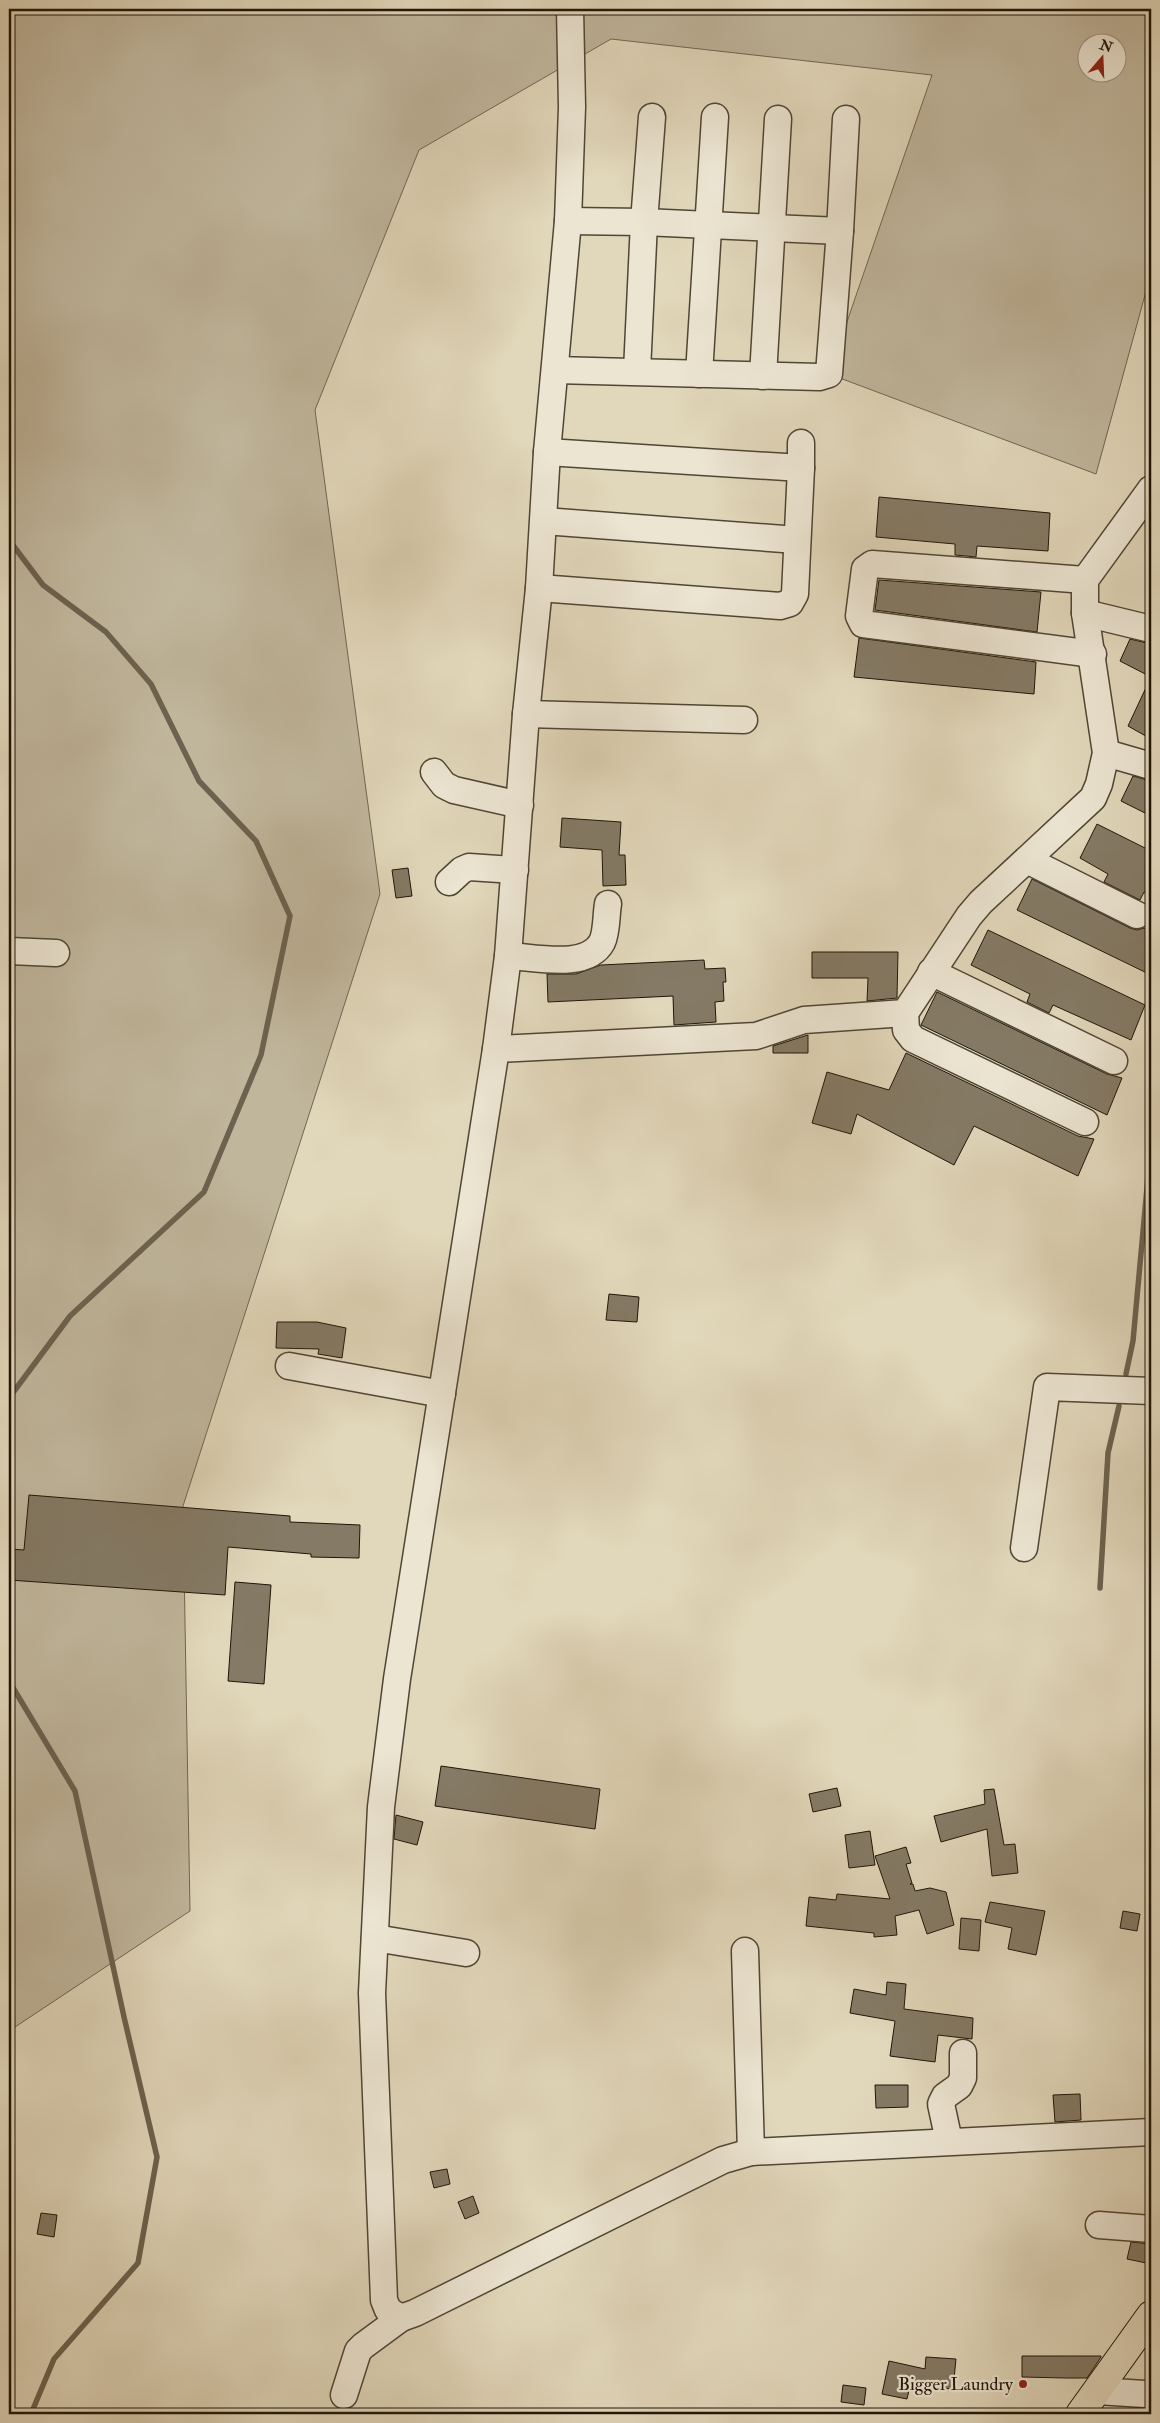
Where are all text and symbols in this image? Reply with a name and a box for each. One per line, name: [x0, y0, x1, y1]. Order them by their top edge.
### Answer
north arrow: [1078, 32, 1128, 82]
text: N: [1096, 36, 1115, 56]
place label: Bigger Laundry: [898, 2373, 1014, 2396]
marker: Bigger Laundry: [1017, 2378, 1029, 2390]

